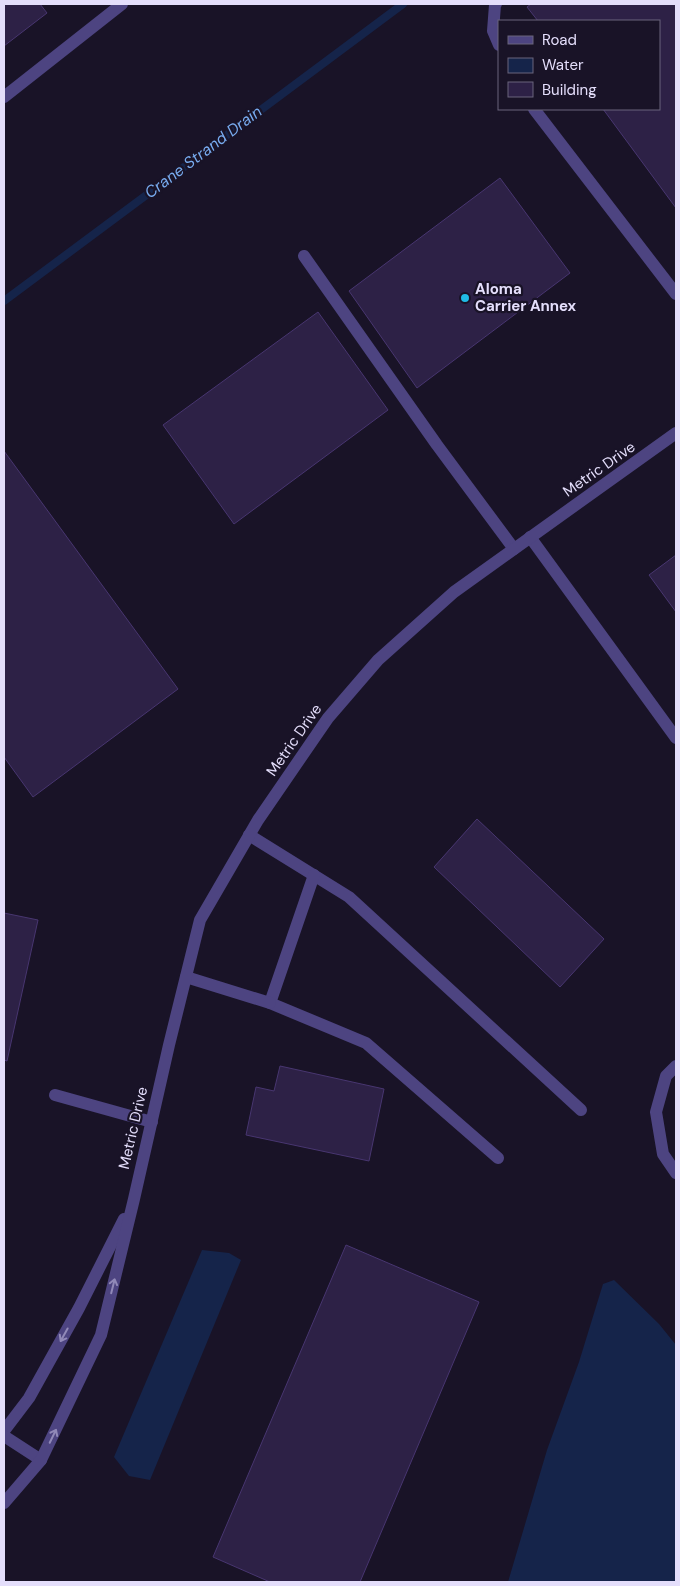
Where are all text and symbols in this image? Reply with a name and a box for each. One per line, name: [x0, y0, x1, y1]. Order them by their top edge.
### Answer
legend: [498, 20, 660, 110]
text: Road: [542, 30, 577, 50]
text: Water: [542, 55, 584, 75]
text: Building: [542, 80, 597, 100]
water label: Crane Strand Drain: [140, 101, 266, 203]
place label: Aloma Carrier Annex: [475, 279, 577, 316]
marker: Aloma Carrier Annex: [459, 292, 471, 304]
street label: Metric Drive: [559, 437, 639, 501]
street label: Metric Drive: [262, 700, 326, 780]
street label: Metric Drive: [114, 1085, 152, 1171]
one-way arrow: [109, 1278, 118, 1294]
one-way arrow: [58, 1328, 68, 1342]
one-way arrow: [48, 1429, 58, 1444]

